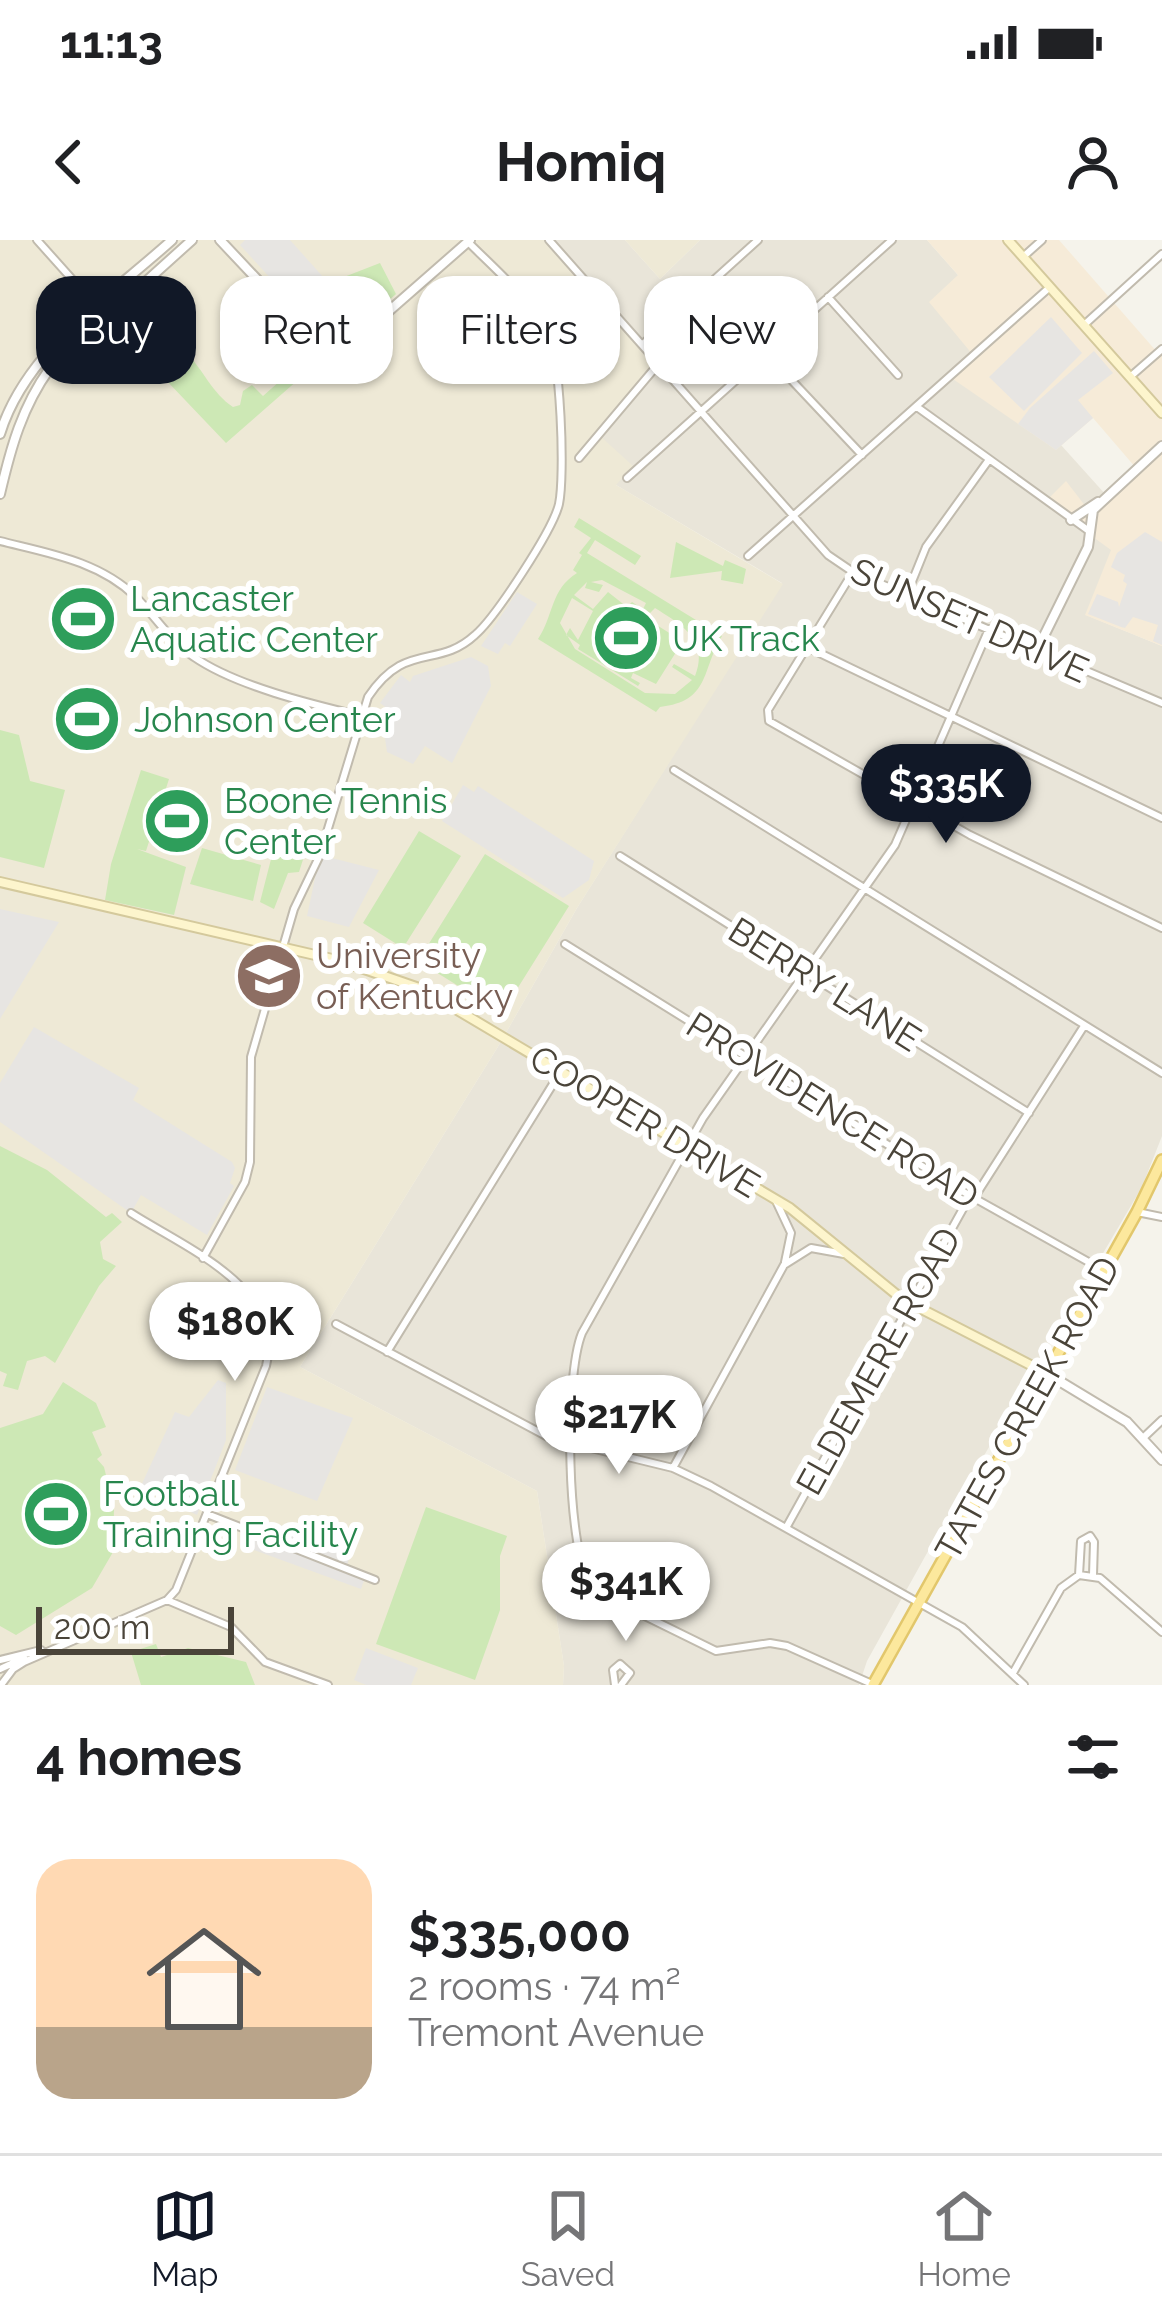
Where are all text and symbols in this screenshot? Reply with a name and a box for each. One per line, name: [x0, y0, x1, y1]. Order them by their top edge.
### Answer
text: 11:13: [60, 16, 163, 69]
icon: back: [36, 129, 102, 195]
icon: person: [1060, 129, 1126, 195]
text: Homiq: [496, 130, 666, 194]
chip: Buy: [36, 276, 196, 384]
chip: Rent: [220, 276, 393, 384]
chip: Filters: [417, 276, 620, 384]
chip: New: [644, 276, 818, 384]
street label: SUNSET DRIVE: [845, 549, 1095, 691]
place label: Lancaster Aquatic Center: [130, 577, 378, 660]
sports icon: Lancaster Aquatic Center: [48, 584, 118, 654]
sports icon: UK Track: [591, 603, 661, 673]
place label: UK Track: [672, 617, 820, 659]
sports icon: Johnson Center: [52, 684, 122, 754]
place label: Johnson Center: [134, 698, 396, 740]
pin: $335K: [862, 744, 1030, 846]
text: $335K: [888, 760, 1004, 806]
place label: Boone Tennis Center: [224, 779, 447, 862]
sports icon: Boone Tennis Center: [142, 786, 212, 856]
street label: BERRY LANE: [721, 908, 929, 1060]
place label: University of Kentucky: [316, 934, 513, 1017]
school or university icon: University of Kentucky: [234, 941, 304, 1011]
street label: PROVIDENCE ROAD: [679, 1003, 987, 1217]
street label: COOPER DRIVE: [523, 1036, 767, 1206]
street label: ELDEMERE ROAD: [787, 1220, 969, 1502]
street label: TATES CREEK ROAD: [926, 1249, 1128, 1567]
pin: $180K: [151, 1282, 319, 1384]
text: $180K: [176, 1298, 294, 1344]
pin: $217K: [535, 1375, 703, 1477]
text: $217K: [562, 1391, 676, 1437]
place label: Football Training Facility: [103, 1472, 358, 1555]
sports icon: Football Training Facility: [21, 1479, 91, 1549]
pin: $341K: [542, 1542, 710, 1644]
text: $341K: [569, 1558, 683, 1604]
scale bar: [36, 1601, 234, 1654]
text: 200 m: [54, 1608, 150, 1647]
icon: filters: [1060, 1724, 1126, 1790]
text: 4 homes: [36, 1727, 242, 1787]
text: $335,000: [408, 1903, 631, 1963]
icon: home: [132, 1907, 276, 2051]
text: 2 rooms · 74 m²: [408, 1963, 681, 2009]
text: Tremont Avenue: [408, 2009, 705, 2055]
tab: Map: [151, 2183, 218, 2294]
tab: Saved: [521, 2183, 615, 2294]
tab: Home: [917, 2183, 1011, 2294]

